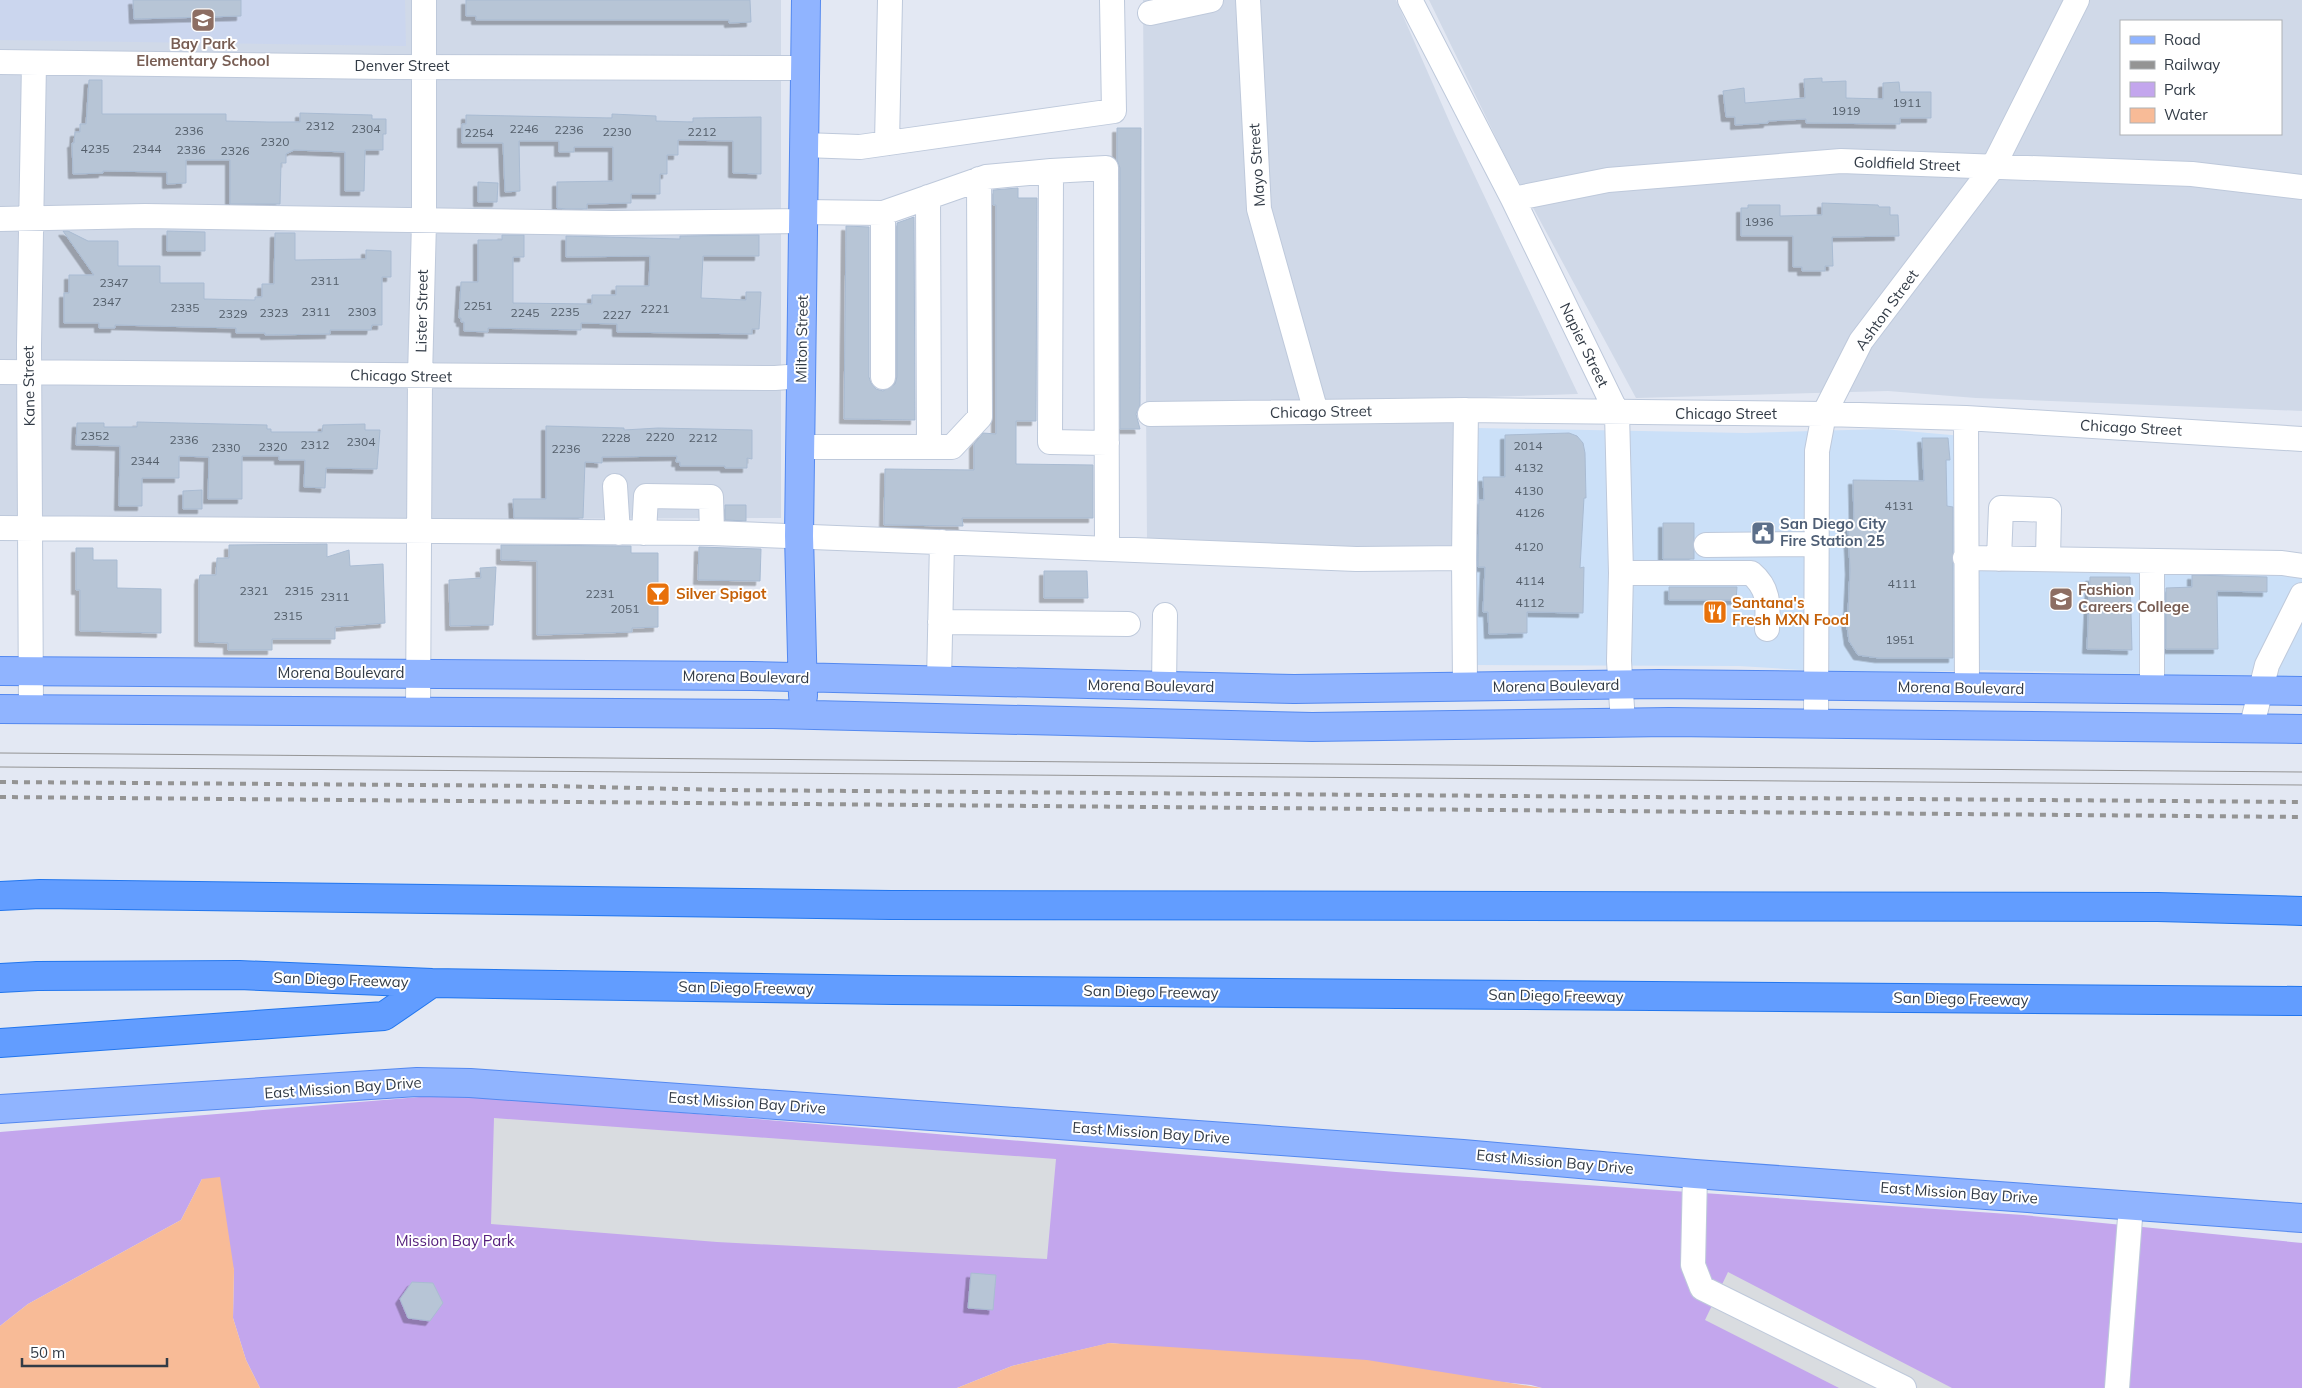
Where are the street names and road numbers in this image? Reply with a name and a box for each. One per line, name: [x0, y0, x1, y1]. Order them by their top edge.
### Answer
street label: Denver Street: [355, 56, 449, 75]
street label: Mayo Street: [1244, 123, 1269, 207]
street label: Goldfield Street: [1853, 152, 1961, 175]
street label: Ashton Street: [1851, 266, 1922, 354]
street label: Lister Street: [411, 269, 432, 353]
street label: Milton Street: [791, 295, 812, 383]
street label: Napier Street: [1556, 299, 1613, 390]
street label: Kane Street: [18, 345, 39, 427]
street label: Chicago Street: [350, 365, 452, 386]
street label: Chicago Street: [1270, 401, 1372, 422]
street label: Chicago Street: [1675, 404, 1777, 423]
street label: Chicago Street: [2080, 415, 2182, 440]
street label: Morena Boulevard: [278, 663, 404, 682]
street label: Morena Boulevard: [682, 666, 810, 687]
street label: Morena Boulevard: [1087, 675, 1215, 696]
street label: Morena Boulevard: [1492, 675, 1620, 696]
street label: Morena Boulevard: [1897, 677, 2025, 698]
street label: San Diego Freeway: [273, 968, 409, 991]
street label: San Diego Freeway: [678, 977, 814, 998]
street label: San Diego Freeway: [1083, 981, 1219, 1002]
street label: San Diego Freeway: [1488, 985, 1624, 1006]
street label: San Diego Freeway: [1893, 988, 2029, 1009]
street label: East Mission Bay Drive: [264, 1073, 422, 1102]
street label: East Mission Bay Drive: [668, 1088, 826, 1117]
street label: East Mission Bay Drive: [1072, 1118, 1230, 1147]
street label: East Mission Bay Drive: [1476, 1145, 1634, 1178]
street label: East Mission Bay Drive: [1880, 1178, 2038, 1207]

